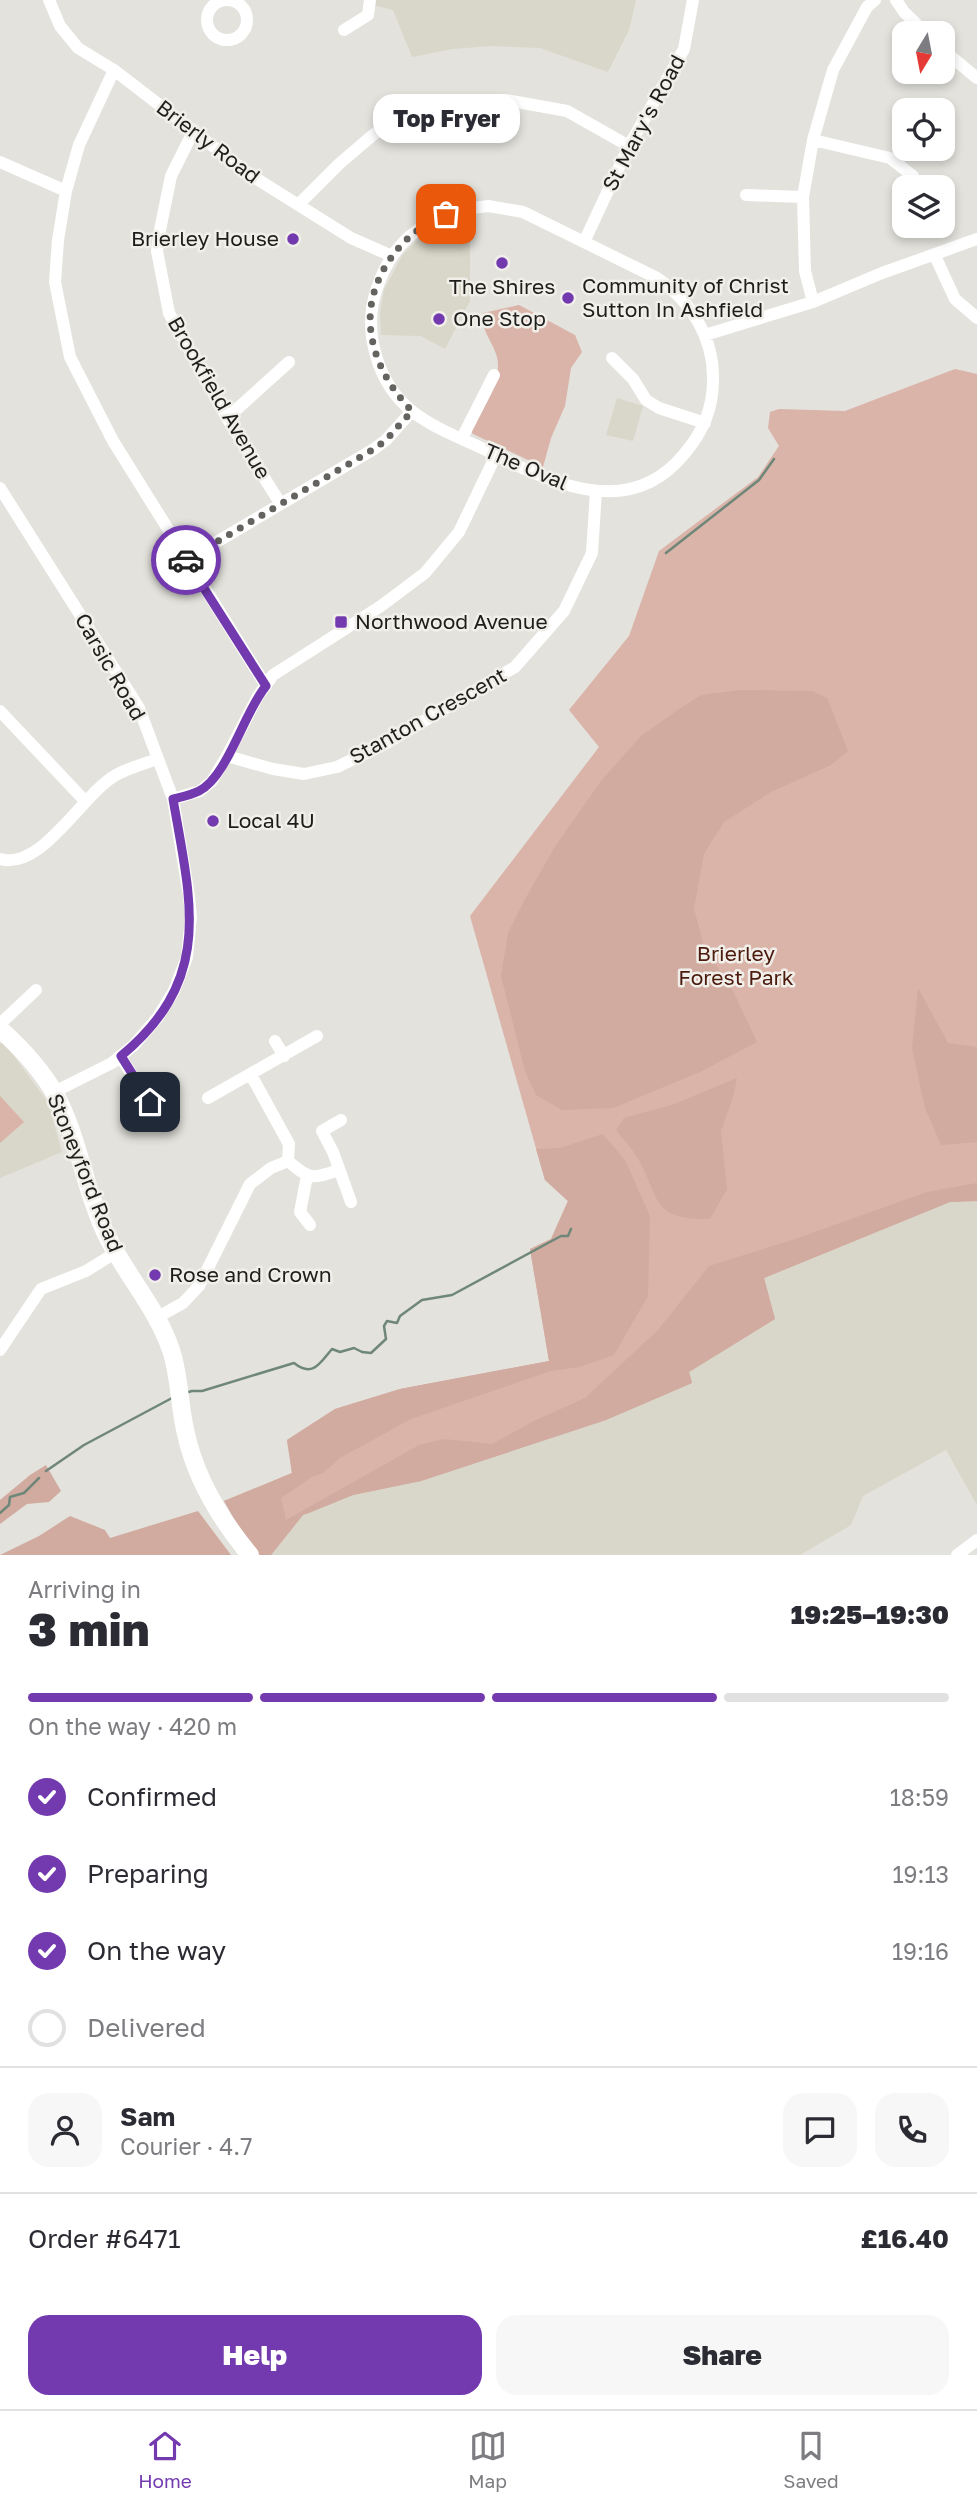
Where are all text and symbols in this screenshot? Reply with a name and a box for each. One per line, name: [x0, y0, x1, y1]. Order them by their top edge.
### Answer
north arrow: [892, 21, 956, 84]
map controls: [892, 21, 955, 238]
street label: St Mary's Road: [596, 50, 690, 195]
street label: Brierly Road: [152, 94, 266, 189]
callout: Top Fryer: [372, 95, 520, 144]
button: locate: [892, 98, 955, 161]
text: Top Fryer: [393, 104, 500, 132]
button: layers: [892, 175, 955, 238]
pin: [416, 184, 476, 244]
icon: bag: [427, 195, 465, 233]
place label: Brierley House: [131, 225, 279, 251]
marker: Brierley House: [285, 231, 301, 247]
marker: The Shires: [494, 255, 510, 271]
place label: Community of Christ Sutton In Ashfield: [582, 272, 789, 322]
place label: The Shires: [449, 273, 555, 299]
marker: Community of Christ Sutton In Ashfield: [560, 290, 576, 306]
place label: One Stop: [453, 305, 546, 331]
marker: One Stop: [431, 311, 447, 327]
street label: Brookfield Avenue: [163, 312, 277, 483]
street label: The Oval: [481, 437, 572, 495]
courier: [151, 525, 221, 595]
icon: car: [167, 541, 205, 579]
street label: Carsic Road: [70, 608, 152, 725]
place label: Northwood Avenue: [355, 608, 548, 634]
marker: Northwood Avenue: [333, 614, 349, 630]
street label: Stanton Crescent: [344, 661, 511, 769]
place label: Local 4U: [227, 807, 315, 833]
marker: Local 4U: [205, 813, 221, 829]
park label: Brierley Forest Park: [678, 940, 794, 990]
pin: [120, 1072, 180, 1132]
icon: home: [131, 1083, 169, 1121]
street label: Stoneyford Road: [42, 1090, 130, 1256]
place label: Rose and Crown: [169, 1261, 332, 1287]
marker: Rose and Crown: [147, 1267, 163, 1283]
text: Arriving in: [28, 1575, 141, 1603]
text: 19:25–19:30: [791, 1599, 949, 1630]
text: 3 min: [28, 1601, 150, 1656]
text: On the way · 420 m: [28, 1712, 237, 1740]
icon: check: [28, 1778, 66, 1816]
text: Confirmed: [87, 1781, 217, 1812]
text: 18:59: [890, 1783, 949, 1811]
icon: check: [28, 1855, 66, 1893]
text: Preparing: [87, 1858, 209, 1889]
text: 19:13: [892, 1860, 949, 1888]
icon: check: [28, 1932, 66, 1970]
text: On the way: [87, 1935, 226, 1966]
text: 19:16: [892, 1937, 949, 1965]
text: Delivered: [87, 2012, 206, 2043]
button: person: [28, 2093, 102, 2167]
button: chat: [783, 2093, 857, 2167]
button: phone: [875, 2093, 949, 2167]
text: Sam: [120, 2101, 175, 2132]
text: Courier · 4.7: [120, 2132, 252, 2160]
text: Order #6471: [28, 2223, 181, 2254]
text: £16.40: [860, 2223, 949, 2254]
button: Help: [28, 2315, 482, 2395]
button: Share: [496, 2315, 949, 2395]
tab: Home: [138, 2427, 192, 2492]
tab: Map: [468, 2427, 507, 2492]
tab: Saved: [783, 2427, 839, 2492]

